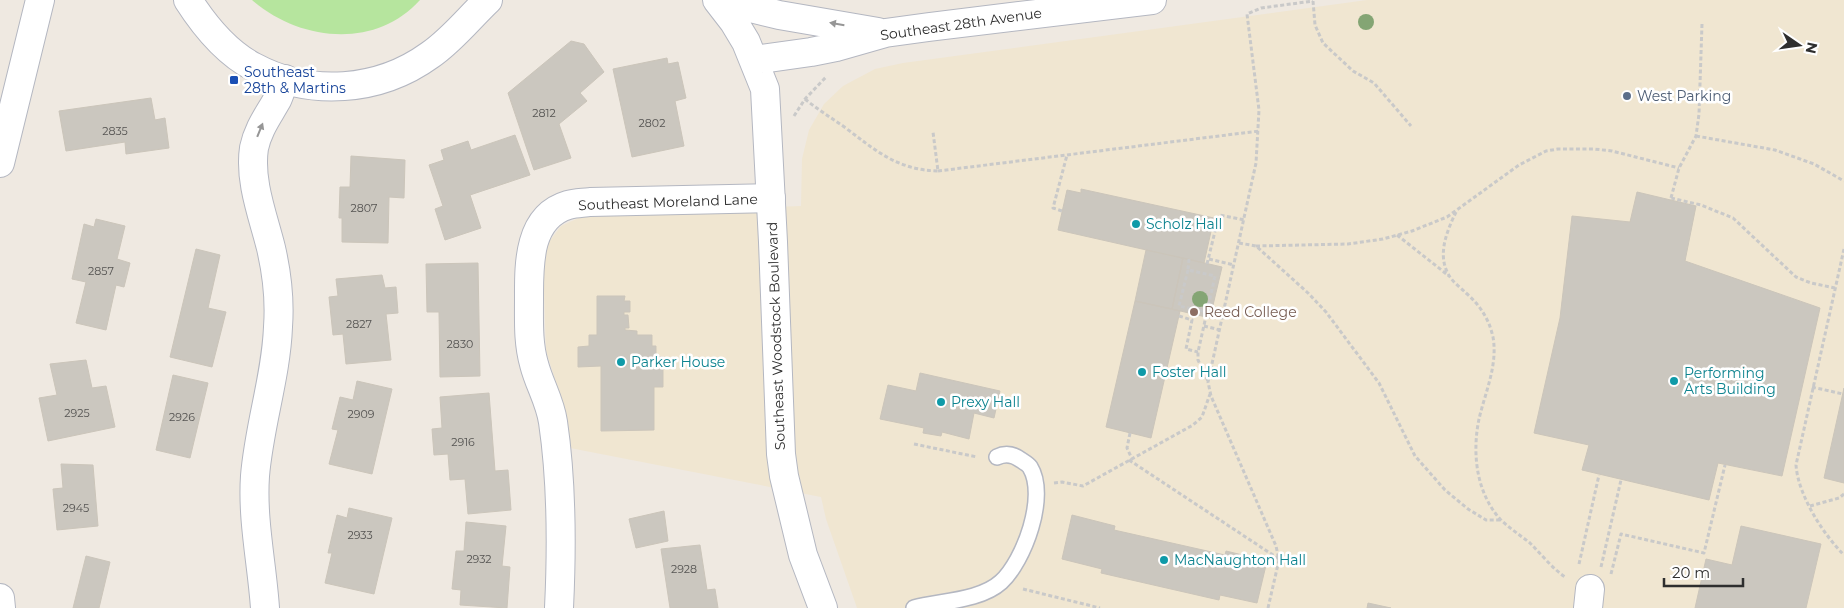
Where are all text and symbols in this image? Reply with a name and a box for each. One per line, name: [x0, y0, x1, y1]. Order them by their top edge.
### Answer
street label: Southeast 28th Avenue: [879, 4, 1043, 44]
one-way arrow: [828, 20, 844, 28]
north arrow: [1774, 20, 1824, 70]
text: N: [1802, 40, 1822, 55]
place label: Southeast 28th & Martins: [244, 63, 346, 97]
marker: Southeast 28th & Martins: [228, 74, 240, 86]
place label: West Parking: [1637, 87, 1731, 105]
marker: West Parking: [1621, 90, 1633, 102]
house number: 2812: [532, 106, 556, 120]
house number: 2802: [639, 116, 665, 130]
one-way arrow: [256, 122, 264, 137]
house number: 2835: [102, 124, 128, 138]
street label: Southeast Moreland Lane: [578, 190, 758, 214]
house number: 2807: [351, 201, 377, 215]
place label: Scholz Hall: [1146, 215, 1222, 233]
marker: Scholz Hall: [1130, 218, 1142, 230]
street label: Southeast Woodstock Boulevard: [763, 221, 789, 451]
house number: 2857: [88, 264, 114, 278]
place label: Reed College: [1204, 303, 1297, 321]
marker: Reed College: [1188, 306, 1200, 318]
house number: 2827: [346, 317, 372, 331]
house number: 2830: [447, 337, 473, 351]
place label: Parker House: [631, 353, 725, 371]
marker: Parker House: [615, 356, 627, 368]
place label: Foster Hall: [1152, 363, 1227, 381]
place label: Performing Arts Building: [1684, 364, 1776, 398]
marker: Foster Hall: [1136, 366, 1148, 378]
marker: Performing Arts Building: [1668, 375, 1680, 387]
place label: Prexy Hall: [951, 393, 1020, 411]
marker: Prexy Hall: [935, 396, 947, 408]
house number: 2925: [64, 406, 90, 420]
house number: 2909: [348, 407, 375, 421]
house number: 2926: [169, 410, 195, 424]
house number: 2916: [451, 435, 475, 449]
house number: 2945: [63, 501, 89, 515]
house number: 2933: [347, 528, 373, 542]
place label: MacNaughton Hall: [1174, 551, 1306, 569]
house number: 2932: [466, 552, 492, 566]
marker: MacNaughton Hall: [1158, 554, 1170, 566]
scale bar: [1664, 556, 1743, 588]
house number: 2928: [671, 562, 697, 576]
text: 20 m: [1672, 563, 1710, 582]

